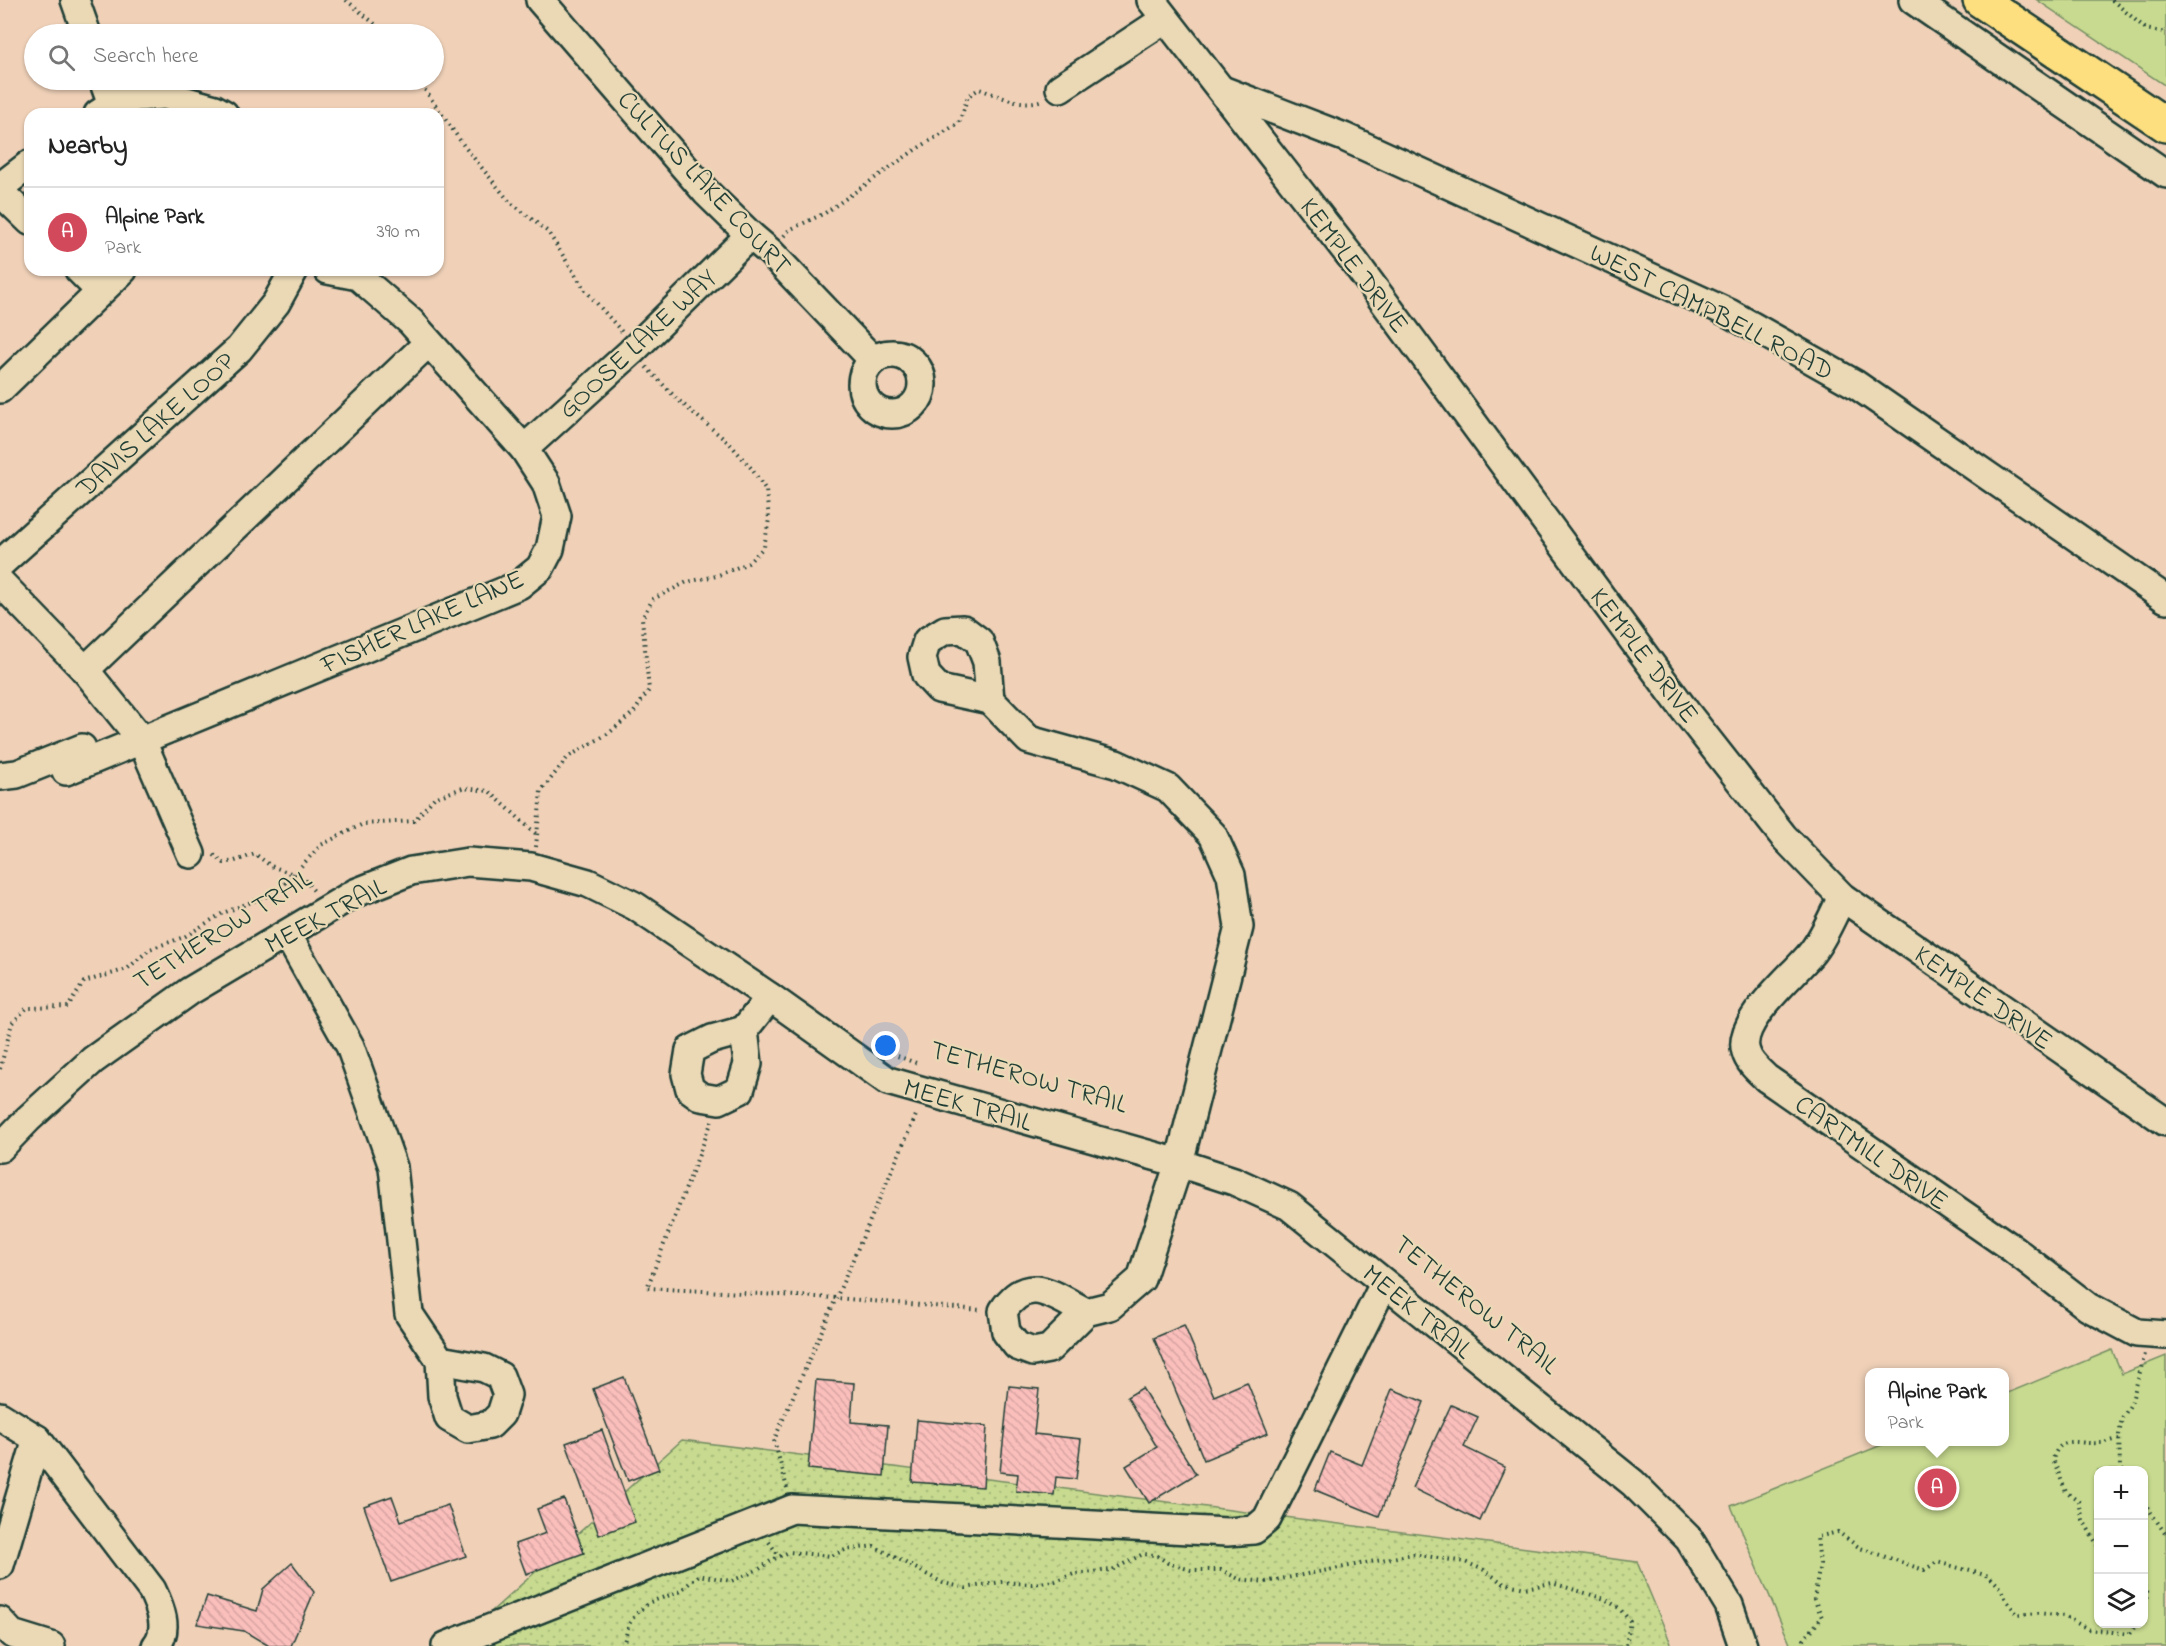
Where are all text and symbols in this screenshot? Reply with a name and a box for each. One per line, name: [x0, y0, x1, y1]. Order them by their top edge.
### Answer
search box: [24, 24, 444, 90]
icon: search: [45, 41, 78, 74]
text: Search here: [93, 41, 198, 73]
street label: CULTUS LAKE COURT: [607, 82, 799, 285]
text: Nearby: [48, 128, 127, 166]
street label: KEMPLE DRIVE: [1289, 190, 1417, 343]
text: Alpine Park: [105, 202, 204, 234]
text: A: [61, 218, 74, 247]
text: 390 m: [377, 218, 420, 247]
text: Park: [105, 234, 141, 263]
street label: WEST CAMPBELL ROAD: [1582, 235, 1840, 392]
street label: GOOSE LAKE WAY: [551, 260, 727, 429]
street label: DAVIS LAKE LOOP: [68, 344, 245, 509]
street label: FISHER LAKE LANE: [314, 561, 531, 686]
street label: KEMPLE DRIVE: [1579, 580, 1707, 733]
street label: TETHEROW TRAIL: [127, 861, 320, 1002]
street label: MEEK TRAIL: [259, 869, 394, 965]
street label: KEMPLE DRIVE: [1905, 937, 2060, 1061]
your location: [871, 1031, 900, 1060]
street label: TETHEROW TRAIL: [925, 1032, 1131, 1125]
street label: MEEK TRAIL: [898, 1069, 1036, 1143]
street label: CARTMILL DRIVE: [1786, 1086, 1955, 1222]
street label: TETHEROW TRAIL: [1384, 1227, 1567, 1385]
street label: MEEK TRAIL: [1353, 1256, 1480, 1370]
popup: [1865, 1368, 2009, 1446]
text: Alpine Park: [1887, 1377, 1987, 1409]
text: Park: [1887, 1409, 1924, 1438]
pin: A: [1918, 1466, 1956, 1510]
map controls: [2094, 1466, 2148, 1628]
button: +: [2094, 1466, 2148, 1520]
button: −: [2094, 1520, 2148, 1574]
button: layers: [2094, 1574, 2148, 1628]

